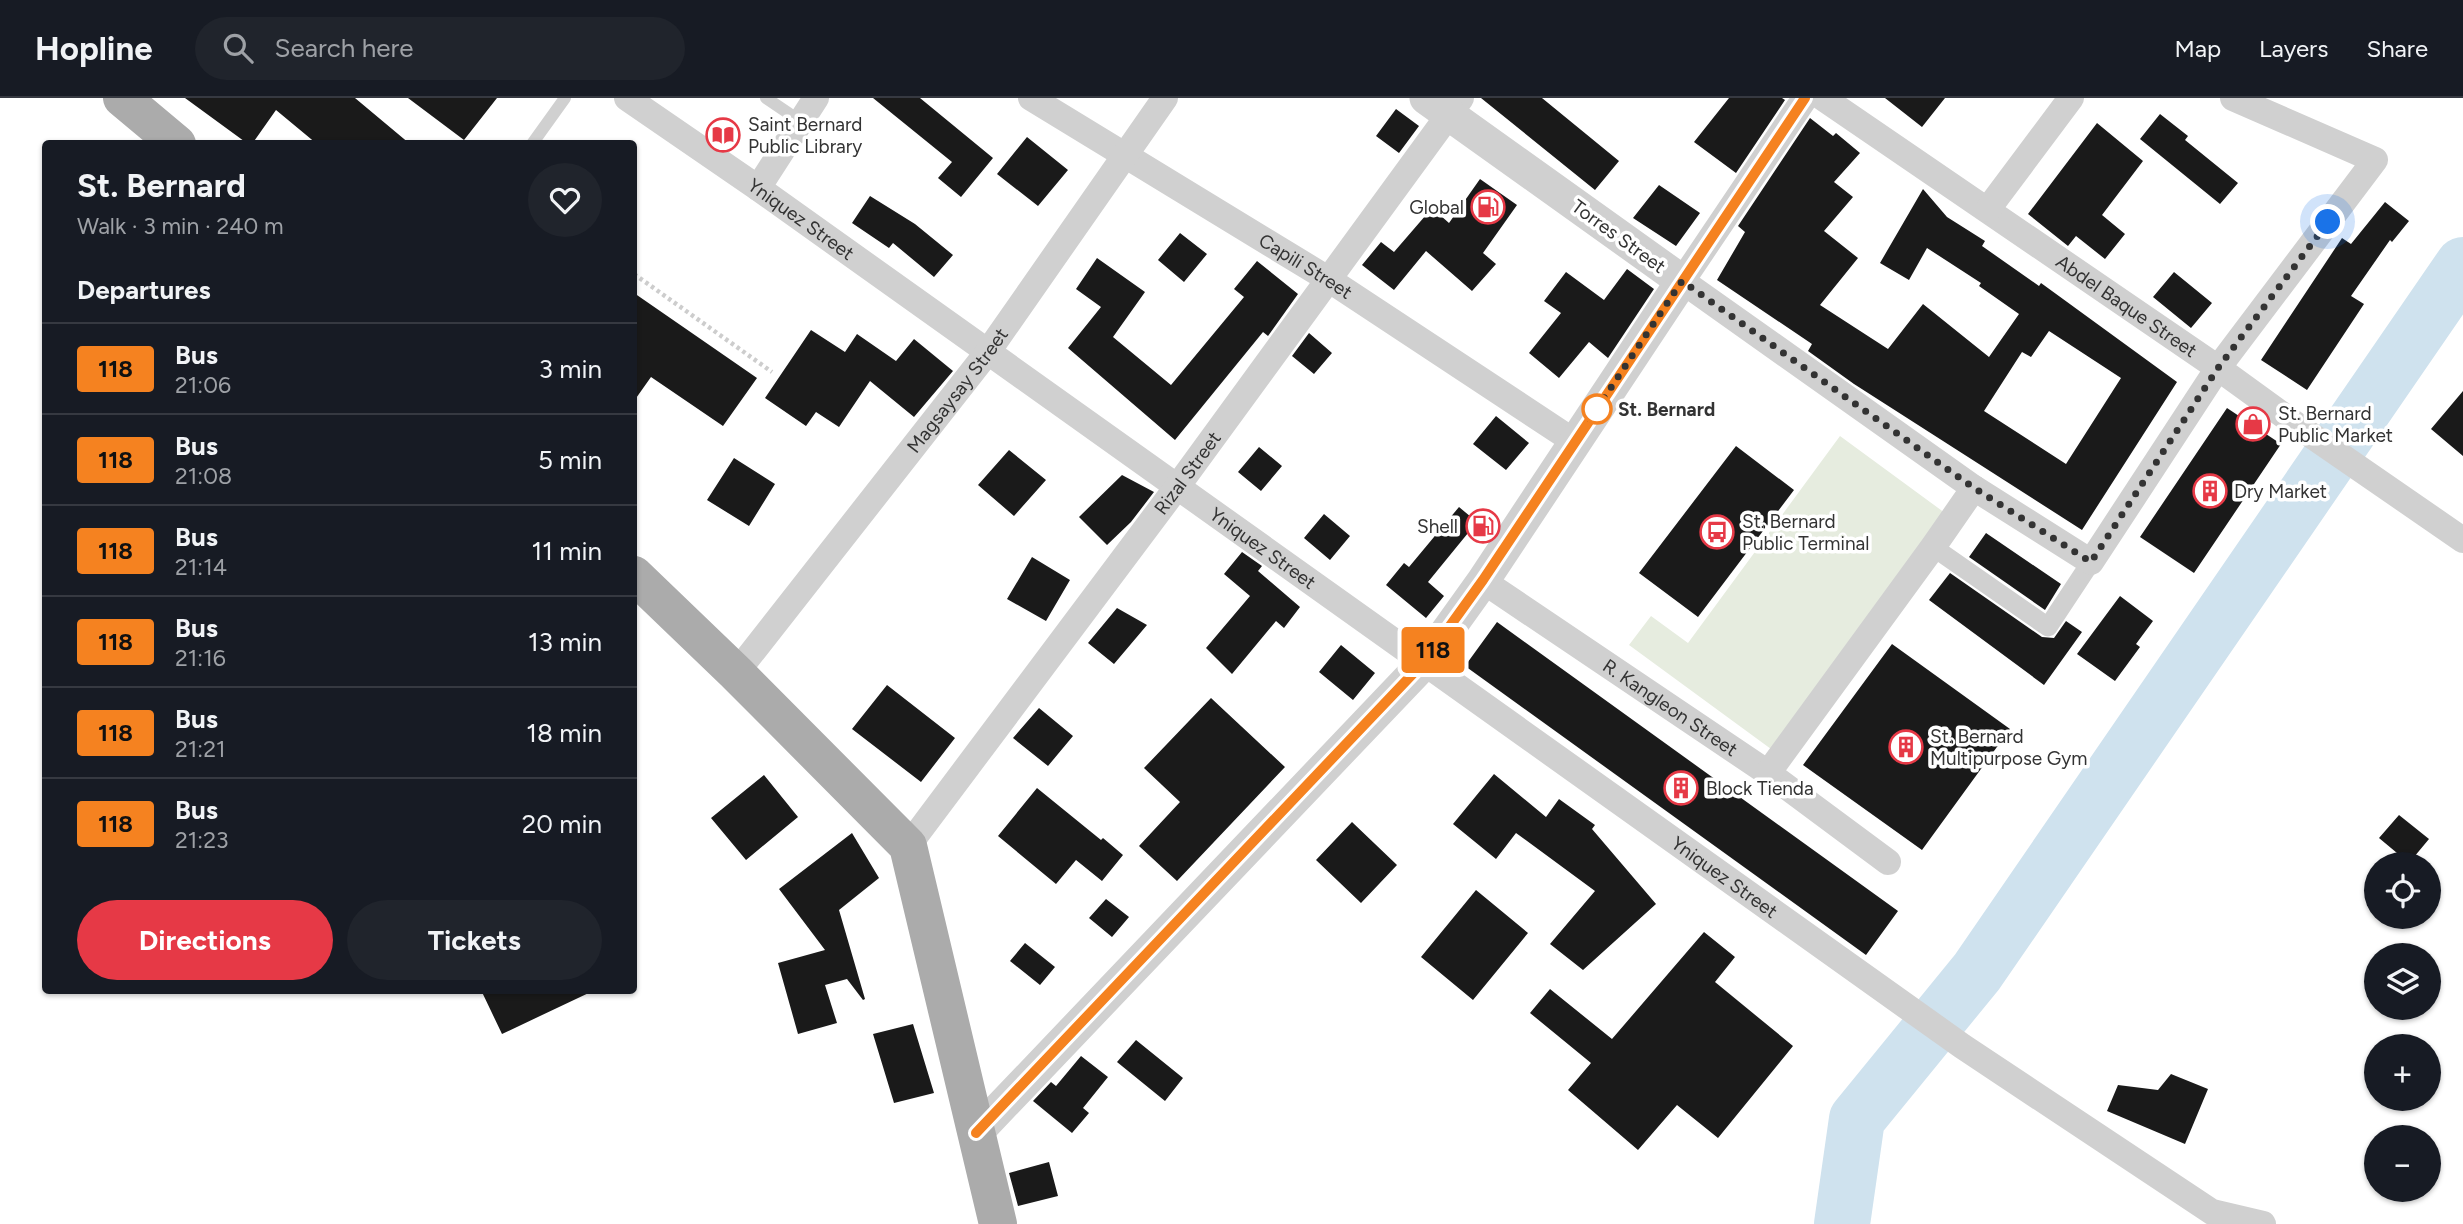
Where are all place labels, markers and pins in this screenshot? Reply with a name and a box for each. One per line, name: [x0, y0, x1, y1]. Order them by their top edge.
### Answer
place label: Saint Bernard Public Library: [748, 113, 863, 158]
library icon: Saint Bernard Public Library: [704, 116, 742, 154]
fuel station icon: Global: [1469, 188, 1507, 226]
place label: Global: [1409, 196, 1464, 219]
marker: St. Bernard: [1582, 394, 1612, 424]
place label: St. Bernard: [1618, 398, 1715, 421]
place label: St. Bernard Public Market: [2278, 402, 2393, 447]
shop icon: St. Bernard Public Market: [2234, 405, 2272, 443]
building icon: Dry Market: [2191, 472, 2229, 510]
place label: Dry Market: [2234, 480, 2327, 503]
fuel station icon: Shell: [1464, 507, 1502, 545]
place label: St. Bernard Public Terminal: [1742, 510, 1869, 555]
bus stop icon: St. Bernard Public Terminal: [1698, 513, 1736, 551]
place label: Shell: [1417, 515, 1458, 538]
place label: St. Bernard Multipurpose Gym: [1930, 725, 2087, 770]
building icon: St. Bernard Multipurpose Gym: [1887, 728, 1925, 766]
building icon: Block Tienda: [1662, 769, 1700, 807]
place label: Block Tienda: [1706, 777, 1814, 800]

